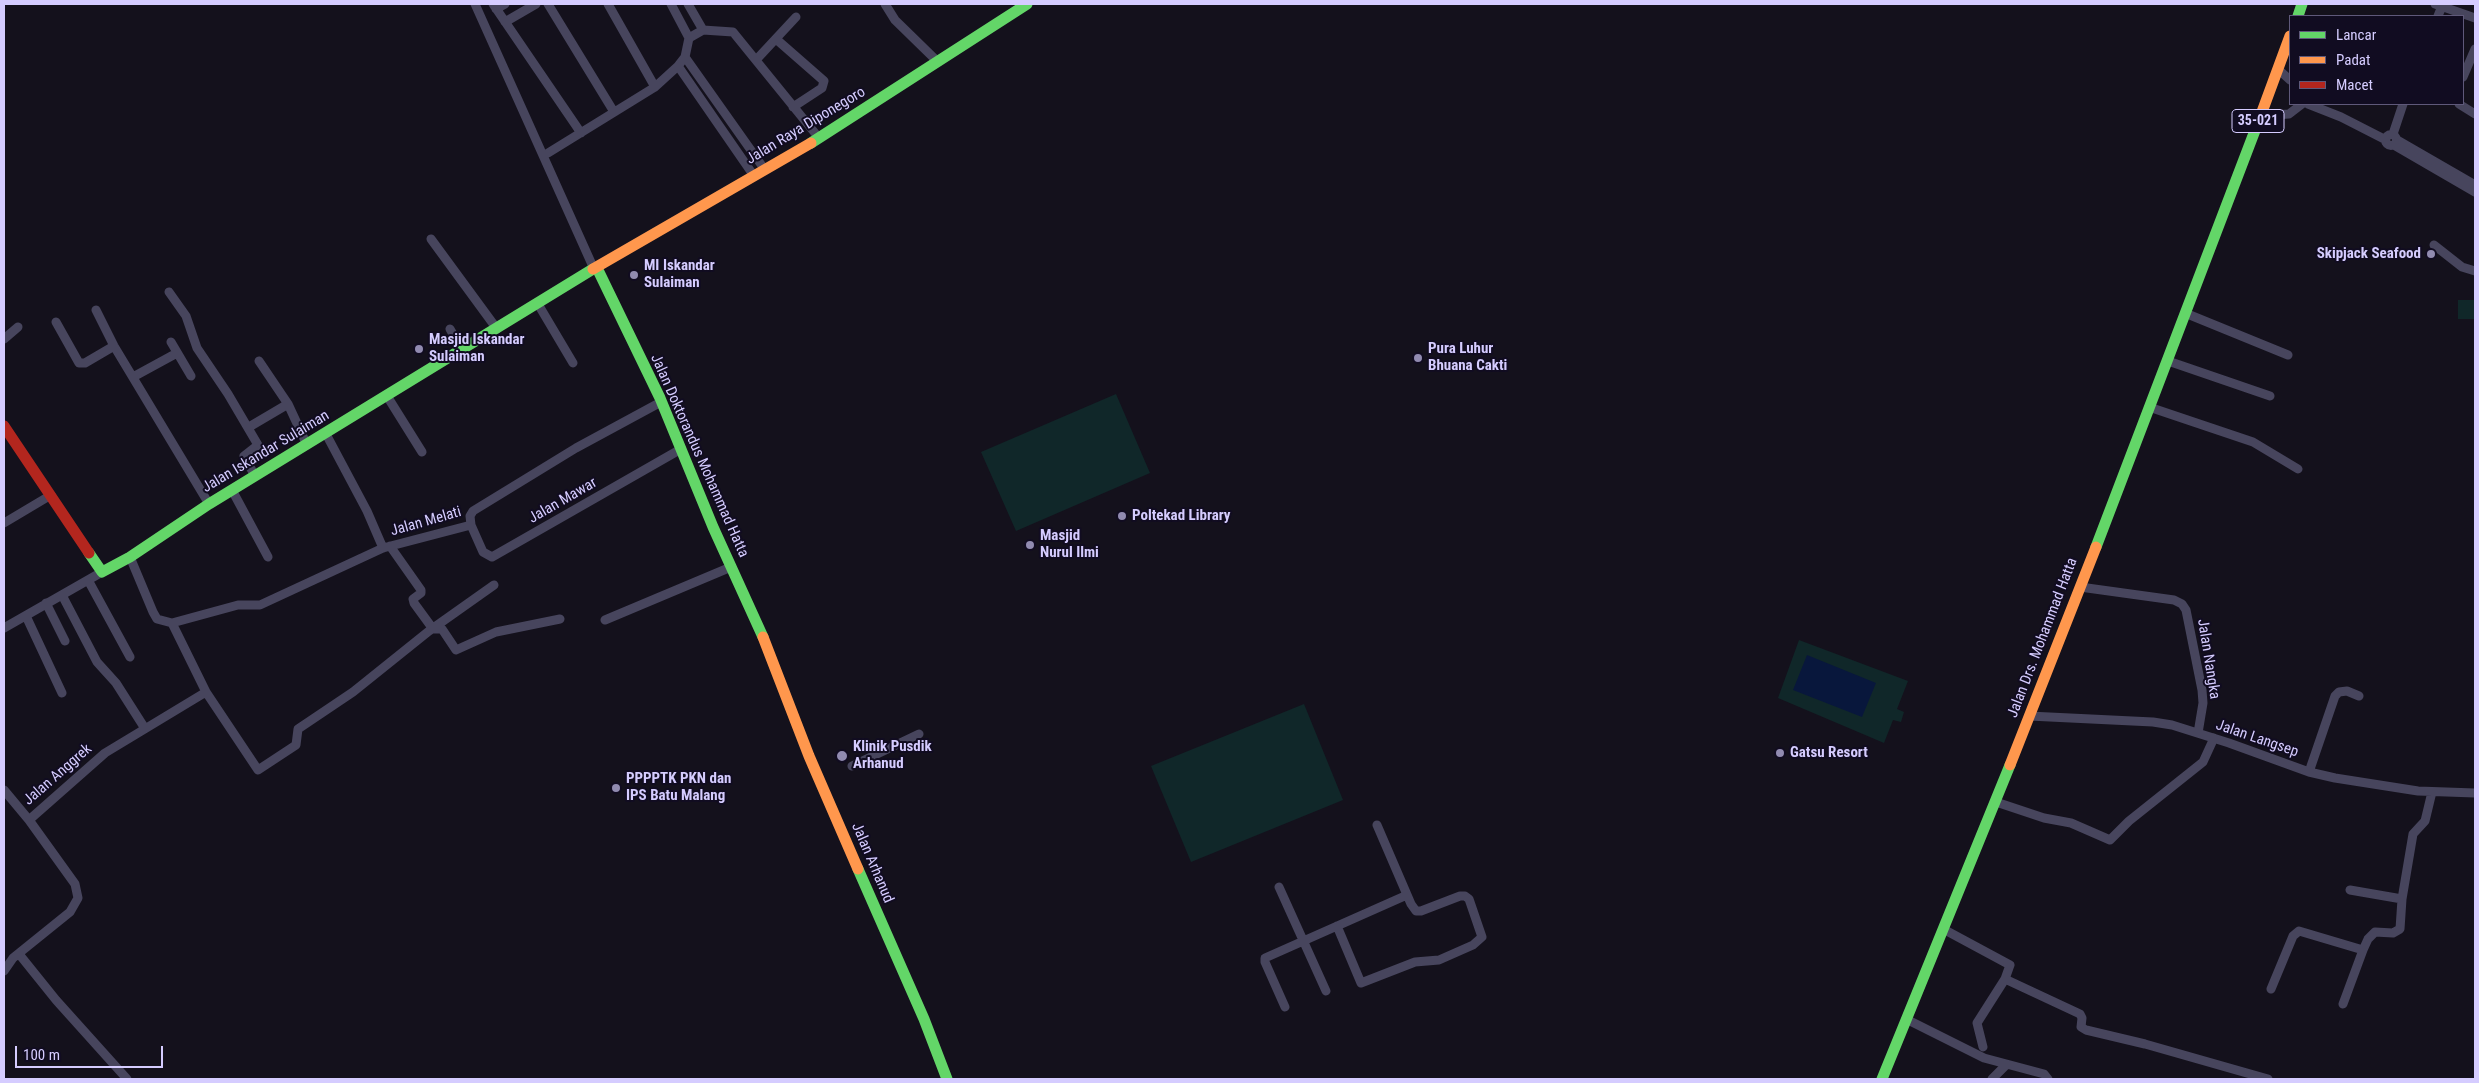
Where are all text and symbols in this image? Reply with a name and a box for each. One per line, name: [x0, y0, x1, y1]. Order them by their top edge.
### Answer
legend: [2289, 15, 2464, 105]
text: Lancar: [2336, 26, 2376, 44]
text: Padat: [2336, 51, 2370, 69]
text: Macet: [2336, 76, 2373, 94]
street label: Jalan Raya Diponegoro: [743, 83, 869, 169]
road number: 35-021: [2232, 110, 2284, 132]
place label: Skipjack Seafood: [2317, 245, 2421, 263]
marker: Skipjack Seafood: [2425, 248, 2437, 260]
place label: MI Iskandar Sulaiman: [644, 257, 715, 292]
marker: MI Iskandar Sulaiman: [628, 269, 640, 281]
place label: Masjid Iskandar Sulaiman: [429, 331, 525, 366]
place label: Pura Luhur Bhuana Cakti: [1428, 340, 1507, 375]
marker: Masjid Iskandar Sulaiman: [413, 343, 425, 355]
street label: Jalan Doktorandus Mohammad Hatta: [646, 352, 752, 560]
marker: Pura Luhur Bhuana Cakti: [1412, 352, 1424, 364]
street label: Jalan Iskandar Sulaiman: [199, 407, 333, 497]
street label: Jalan Mawar: [526, 474, 600, 528]
street label: Jalan Melati: [389, 503, 463, 541]
place label: Poltekad Library: [1132, 507, 1231, 525]
marker: Poltekad Library: [1116, 510, 1128, 522]
place label: Masjid Nurul Ilmi: [1040, 527, 1099, 562]
marker: Masjid Nurul Ilmi: [1024, 539, 1036, 551]
street label: Jalan Drs. Mohammad Hatta: [2004, 556, 2082, 720]
street label: Jalan Nangka: [2193, 618, 2223, 700]
street label: Jalan Langsep: [2213, 716, 2301, 762]
place label: Klinik Pusdik Arhanud: [853, 738, 932, 773]
street label: Jalan Anggrek: [20, 740, 96, 810]
place label: Gatsu Resort: [1790, 744, 1868, 762]
marker: Gatsu Resort: [1774, 747, 1786, 759]
marker: Klinik Pusdik Arhanud: [835, 749, 849, 763]
place label: PPPPTK PKN dan IPS Batu Malang: [626, 770, 731, 805]
marker: PPPPTK PKN dan IPS Batu Malang: [610, 782, 622, 794]
street label: Jalan Arhanud: [847, 820, 897, 906]
scale bar: [18, 1036, 165, 1068]
text: 100 m: [23, 1046, 60, 1064]

